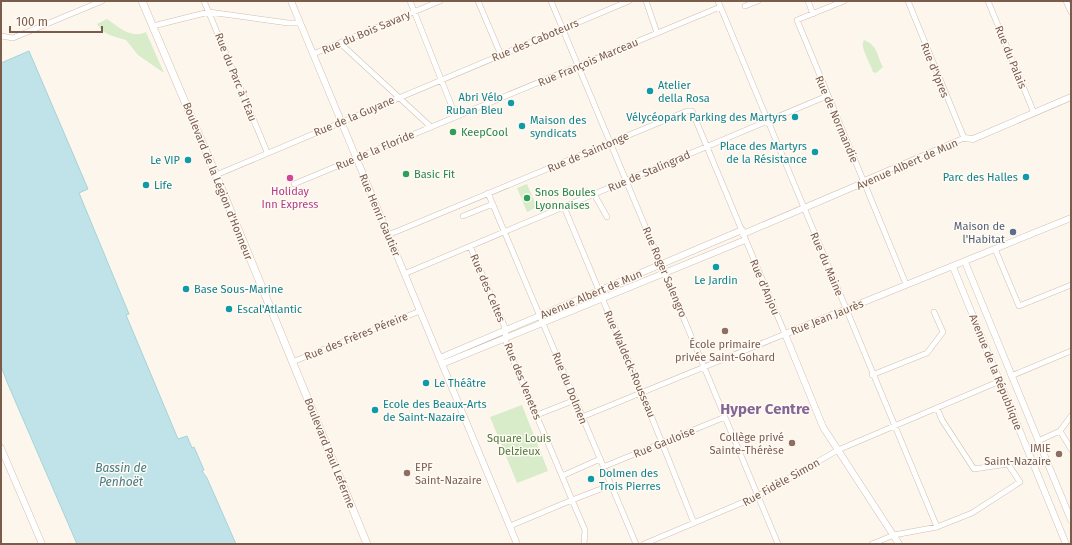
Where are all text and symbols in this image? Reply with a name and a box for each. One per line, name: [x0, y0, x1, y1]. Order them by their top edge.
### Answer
scale bar: [10, 8, 102, 34]
street label: Rue du Bois Savary: [320, 8, 413, 57]
text: 100 m: [16, 15, 48, 29]
street label: Rue des Caboteurs: [490, 16, 581, 65]
street label: Rue du Palais: [992, 24, 1029, 91]
street label: Rue du Parc à l'Eau: [212, 31, 259, 123]
street label: Rue François Marceau: [536, 35, 640, 89]
street label: Rue d'Ypres: [918, 41, 951, 100]
street label: Rue de Normandie: [812, 74, 861, 165]
place label: Atelier della Rosa: [658, 79, 710, 105]
marker: Atelier della Rosa: [645, 86, 655, 96]
place label: Abri Vélo Ruban Bleu: [446, 91, 503, 117]
street label: Rue de la Guyane: [312, 94, 397, 139]
marker: Abri Vélo Ruban Bleu: [506, 98, 516, 108]
street label: Boulevard de la Légion d'Honneur: [180, 100, 256, 263]
place label: Vélycéopark Parking des Martyrs: [626, 111, 787, 124]
marker: Vélycéopark Parking des Martyrs: [790, 112, 800, 122]
place label: Maison des syndicats: [530, 114, 586, 140]
marker: Maison des syndicats: [517, 121, 527, 131]
place label: KeepCool: [461, 126, 508, 139]
marker: KeepCool: [448, 127, 458, 137]
street label: Rue de la Floride: [334, 128, 417, 173]
street label: Rue de Saintonge: [546, 129, 631, 175]
street label: Avenue Albert de Mun: [855, 136, 960, 193]
place label: Place des Martyrs de la Résistance: [720, 140, 807, 166]
marker: Place des Martyrs de la Résistance: [810, 147, 820, 157]
street label: Rue de Stalingrad: [606, 148, 692, 195]
place label: Le VIP: [150, 154, 181, 167]
marker: Le VIP: [183, 155, 193, 165]
place label: Basic Fit: [414, 168, 455, 181]
marker: Basic Fit: [401, 169, 411, 179]
place label: Parc des Halles: [943, 171, 1018, 184]
street label: Rue Henri Gautier: [356, 172, 403, 259]
marker: Parc des Halles: [1021, 172, 1031, 182]
marker: Holiday Inn Express: [285, 173, 295, 183]
place label: Life: [154, 179, 172, 192]
marker: Life: [141, 180, 151, 190]
place label: Holiday Inn Express: [262, 185, 318, 211]
place label: Snos Boules Lyonnaises: [535, 186, 596, 212]
marker: Snos Boules Lyonnaises: [522, 193, 532, 203]
place label: Maison de l'Habitat: [954, 220, 1005, 246]
street label: Rue Roger Salengro: [640, 225, 689, 319]
marker: Maison de l'Habitat: [1008, 227, 1018, 237]
street label: Rue du Maine: [807, 230, 846, 298]
street label: Rue des Celtes: [467, 252, 508, 324]
street label: Rue d'Anjou: [747, 257, 782, 317]
marker: Le Jardin: [711, 262, 721, 272]
street label: Avenue Albert de Mun: [538, 267, 644, 322]
place label: Le Jardin: [694, 274, 738, 287]
place label: Base Sous-Marine: [194, 283, 283, 296]
marker: Base Sous-Marine: [181, 284, 191, 294]
street label: Rue Jean Jaurès: [789, 297, 865, 338]
place label: Escal'Atlantic: [237, 303, 302, 316]
marker: Escal'Atlantic: [224, 304, 234, 314]
street label: Rue Waldeck-Rousseau: [601, 309, 658, 420]
street label: Rue des Frères Péreire: [303, 310, 410, 363]
street label: Avenue de la République: [966, 312, 1025, 432]
marker: École primaire privée Saint-Gohard: [720, 326, 730, 336]
place label: École primaire privée Saint-Gohard: [675, 337, 775, 364]
street label: Rue des Venetes: [501, 341, 544, 422]
street label: Rue du Dolmen: [549, 350, 590, 426]
place label: Le Théâtre: [434, 377, 486, 390]
marker: Le Théâtre: [421, 378, 431, 388]
street label: Boulevard Paul Leferme: [301, 396, 358, 510]
place label: Ecole des Beaux-Arts de Saint-Nazaire: [383, 398, 487, 424]
district label: Hyper Centre: [720, 400, 810, 418]
marker: Ecole des Beaux-Arts de Saint-Nazaire: [370, 405, 380, 415]
street label: Rue Gauloise: [632, 424, 697, 461]
place label: Collège privé Sainte-Thérèse: [710, 431, 784, 457]
park label: Square Louis Delzieux: [487, 432, 551, 458]
marker: Collège privé Sainte-Thérèse: [787, 438, 797, 448]
place label: IMIE Saint-Nazaire: [984, 442, 1051, 468]
marker: IMIE Saint-Nazaire: [1054, 449, 1064, 459]
street label: Rue Fidèle Simon: [740, 456, 822, 509]
water label: Bassin de Penhoët: [95, 461, 147, 489]
place label: EPF Saint-Nazaire: [415, 461, 482, 487]
place label: Dolmen des Trois Pierres: [599, 467, 661, 493]
marker: EPF Saint-Nazaire: [402, 468, 412, 478]
marker: Dolmen des Trois Pierres: [586, 474, 596, 484]

